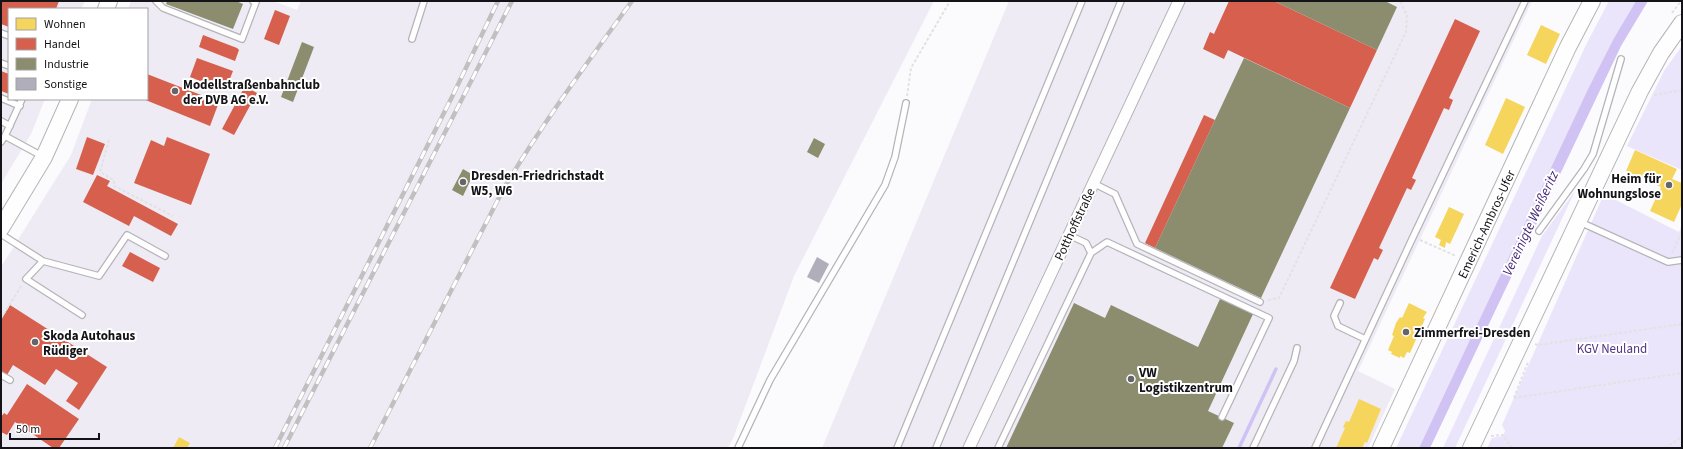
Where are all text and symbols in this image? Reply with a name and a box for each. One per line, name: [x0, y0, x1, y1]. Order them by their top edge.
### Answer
legend: [8, 8, 148, 100]
text: Wohnen: [44, 16, 86, 33]
text: Handel: [44, 36, 80, 53]
text: Industrie: [44, 56, 89, 73]
text: Sonstige: [44, 76, 87, 93]
place label: Modellstraßenbahnclub der DVB AG e.V.: [183, 76, 320, 109]
marker: Modellstraßenbahnclub der DVB AG e.V.: [170, 86, 180, 96]
place label: Dresden-Friedrichstadt W5, W6: [471, 167, 604, 200]
street label: Emerich-Ambros-Ufer: [1454, 167, 1520, 282]
water label: Vereinigte Weißeritz: [1498, 167, 1564, 279]
place label: Heim für Wohnungslose: [1577, 170, 1662, 203]
marker: Dresden-Friedrichstadt W5, W6: [458, 177, 468, 187]
marker: Heim für Wohnungslose: [1664, 180, 1674, 190]
street label: Potthoffstraße: [1050, 185, 1100, 264]
place label: Zimmerfrei-Dresden: [1414, 324, 1530, 342]
place label: Skoda Autohaus Rüdiger: [43, 327, 136, 360]
marker: Zimmerfrei-Dresden: [1401, 327, 1411, 337]
marker: Skoda Autohaus Rüdiger: [30, 337, 40, 347]
park label: KGV Neuland: [1577, 340, 1647, 358]
place label: VW Logistikzentrum: [1138, 364, 1233, 397]
marker: VW Logistikzentrum: [1126, 374, 1136, 384]
scale bar: [10, 415, 99, 441]
text: 50 m: [16, 421, 40, 438]

